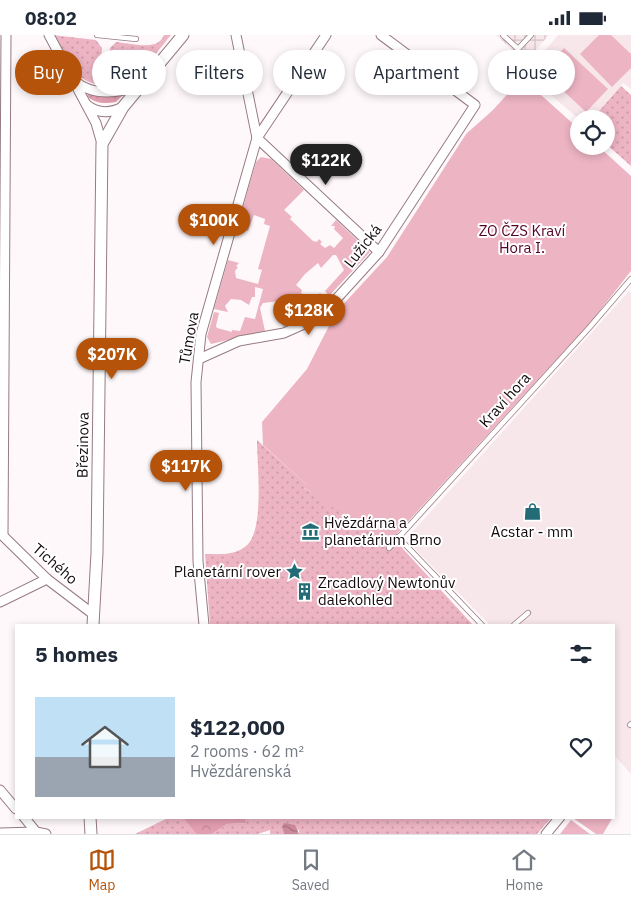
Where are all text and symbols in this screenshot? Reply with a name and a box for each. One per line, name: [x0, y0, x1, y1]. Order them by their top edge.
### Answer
text: 08:02: [25, 6, 77, 30]
chip: Buy: [15, 50, 82, 95]
chip: Rent: [92, 50, 166, 95]
chip: Filters: [176, 50, 263, 95]
chip: New: [273, 50, 345, 95]
chip: Apartment: [355, 50, 478, 95]
chip: House: [488, 50, 575, 95]
map controls: [570, 110, 615, 155]
button: locate: [570, 110, 615, 155]
pin: $122K: [291, 143, 361, 186]
text: $122K: [301, 150, 351, 170]
pin: $100K: [179, 203, 249, 246]
text: $100K: [189, 210, 239, 230]
street label: Lužická: [340, 220, 385, 271]
park label: ZO ČZS Kraví Hora I.: [479, 221, 566, 257]
pin: $128K: [274, 293, 344, 336]
text: $128K: [284, 300, 334, 320]
street label: Tůmova: [175, 310, 202, 366]
pin: $207K: [77, 337, 147, 380]
text: $207K: [87, 344, 137, 364]
street label: Kraví hora: [475, 368, 534, 431]
street label: Březinova: [72, 412, 93, 478]
pin: $117K: [151, 449, 221, 492]
text: $117K: [161, 456, 211, 476]
shop icon: Acstar - mm: [522, 501, 542, 521]
place label: Hvězdárna a planetárium Brno: [324, 513, 441, 549]
museum icon: Hvězdárna a planetárium Brno: [300, 522, 320, 542]
place label: Acstar - mm: [491, 522, 573, 541]
street label: Tichého: [29, 539, 82, 588]
place label: Planetární rover: [174, 562, 281, 581]
place icon: Planetární rover: [285, 562, 305, 582]
place label: Zrcadlový Newtonův dalekohled: [318, 573, 456, 609]
building icon: Zrcadlový Newtonův dalekohled: [294, 582, 314, 602]
text: 5 homes: [35, 640, 118, 668]
icon: filters: [567, 640, 595, 668]
text: $122,000: [190, 713, 285, 741]
icon: home: [75, 717, 135, 777]
icon: heart: [567, 733, 595, 761]
text: 2 rooms · 62 m²: [190, 741, 304, 761]
text: Hvězdárenská: [190, 761, 291, 781]
tab: Map: [88, 846, 116, 894]
tab: Saved: [292, 846, 330, 894]
tab: Home: [505, 846, 543, 894]

